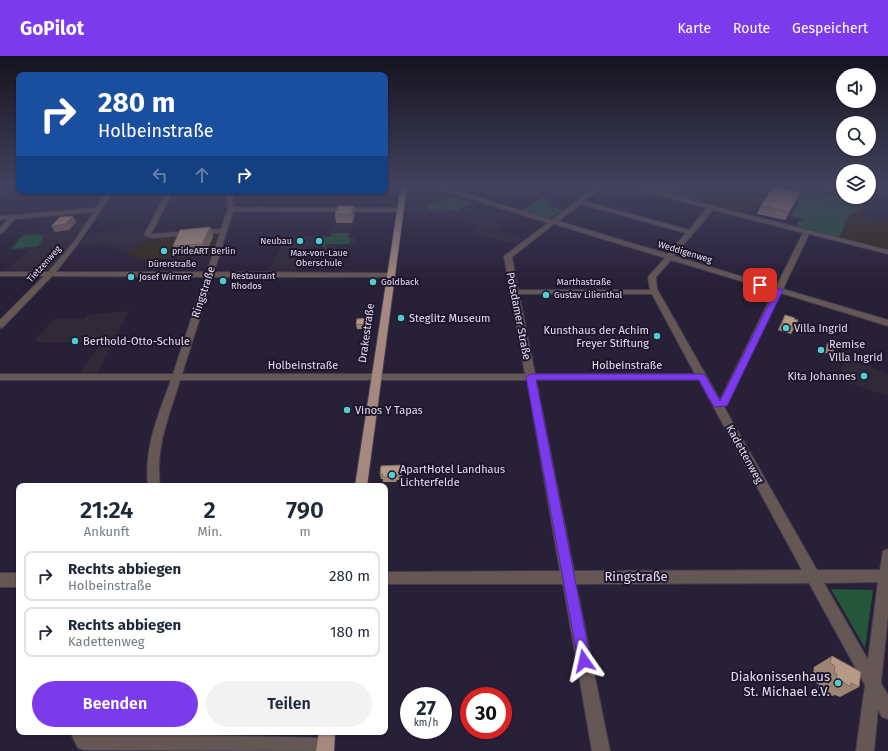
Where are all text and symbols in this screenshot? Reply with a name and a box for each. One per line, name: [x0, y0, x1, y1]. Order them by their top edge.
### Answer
text: GoPilot: [20, 17, 84, 40]
text: Karte: [677, 20, 711, 37]
text: Route: [733, 20, 770, 37]
text: Gespeichert: [792, 20, 868, 37]
map controls: [836, 68, 876, 204]
button: sound: [836, 68, 876, 108]
text: 280 m: [98, 86, 175, 119]
icon: right: [32, 88, 84, 140]
button: search: [836, 116, 876, 156]
text: Holbeinstraße: [98, 120, 214, 142]
icon: left: [149, 164, 171, 186]
icon: ahead: [191, 164, 213, 186]
icon: right: [233, 164, 255, 186]
button: layers: [836, 164, 876, 204]
place label: Neubau: [260, 236, 292, 246]
marker: Neubau: [295, 236, 305, 246]
marker: Max-von-Laue Oberschule: [314, 236, 324, 246]
street label: Weddigenweg: [657, 239, 714, 265]
street label: Tietzenweg: [25, 244, 63, 284]
marker: prideART Berlin: [159, 246, 169, 256]
place label: prideART Berlin: [172, 246, 235, 256]
place label: Max-von-Laue Oberschule: [290, 248, 348, 268]
street label: Dürerstraße: [148, 259, 196, 269]
street label: Ringstraße: [189, 265, 218, 320]
pin: [743, 268, 777, 302]
place label: Restaurant Rhodos: [231, 271, 276, 291]
street label: Potsdamer Straße: [504, 271, 533, 361]
marker: Josef Wirmer: [126, 272, 136, 282]
place label: Josef Wirmer: [139, 272, 192, 282]
icon: arrive: [749, 274, 771, 296]
marker: Restaurant Rhodos: [218, 276, 228, 286]
marker: Goldback: [368, 277, 378, 287]
place label: Goldback: [381, 277, 419, 287]
street label: Marthastraße: [557, 277, 611, 287]
marker: Gustav Lilienthal: [541, 290, 551, 300]
place label: Gustav Lilienthal: [554, 290, 623, 300]
street label: Drakestraße: [356, 302, 377, 364]
place label: Steglitz Museum: [409, 312, 490, 325]
marker: Steglitz Museum: [396, 313, 406, 323]
place label: Villa Ingrid: [794, 322, 848, 335]
marker: Villa Ingrid: [781, 323, 791, 333]
place label: Kunsthaus der Achim Freyer Stiftung: [544, 324, 649, 350]
marker: Kunsthaus der Achim Freyer Stiftung: [652, 331, 662, 341]
place label: Berthold-Otto-Schule: [83, 335, 190, 348]
marker: Berthold-Otto-Schule: [70, 336, 80, 346]
place label: Remise Villa Ingrid: [829, 338, 883, 364]
marker: Remise Villa Ingrid: [816, 345, 826, 355]
street label: Holbeinstraße: [268, 359, 338, 372]
street label: Holbeinstraße: [592, 359, 662, 372]
place label: Kita Johannes: [787, 370, 856, 383]
marker: Kita Johannes: [859, 371, 869, 381]
place label: Vinos Y Tapas: [355, 404, 423, 417]
marker: Vinos Y Tapas: [342, 405, 352, 415]
street label: Kadettenweg: [723, 423, 766, 486]
place label: ApartHotel Landhaus Lichterfelde: [400, 463, 505, 489]
marker: ApartHotel Landhaus Lichterfelde: [387, 470, 397, 480]
text: 21:24: [80, 496, 133, 524]
text: 2: [204, 496, 216, 524]
text: 790: [286, 496, 324, 524]
text: Ankunft: [84, 524, 130, 539]
text: Min.: [198, 524, 222, 539]
text: m: [299, 524, 311, 539]
text: Rechts abbiegen: [68, 560, 181, 578]
icon: right: [34, 565, 56, 587]
text: 280 m: [329, 567, 370, 585]
street label: Ringstraße: [604, 569, 668, 584]
text: Holbeinstraße: [68, 578, 152, 593]
text: Rechts abbiegen: [68, 616, 181, 634]
icon: right: [34, 621, 56, 643]
text: 180 m: [330, 623, 370, 641]
text: Kadettenweg: [68, 634, 145, 649]
position arrow: [563, 640, 605, 682]
place label: Diakonissenhaus St. Michael e.V.: [730, 669, 830, 699]
marker: Diakonissenhaus St. Michael e.V.: [833, 678, 843, 688]
button: Beenden: [32, 681, 198, 727]
button: Teilen: [206, 681, 372, 727]
speed limit sign: 30: [460, 687, 512, 739]
text: 27: [416, 696, 436, 720]
text: km/h: [414, 717, 438, 729]

